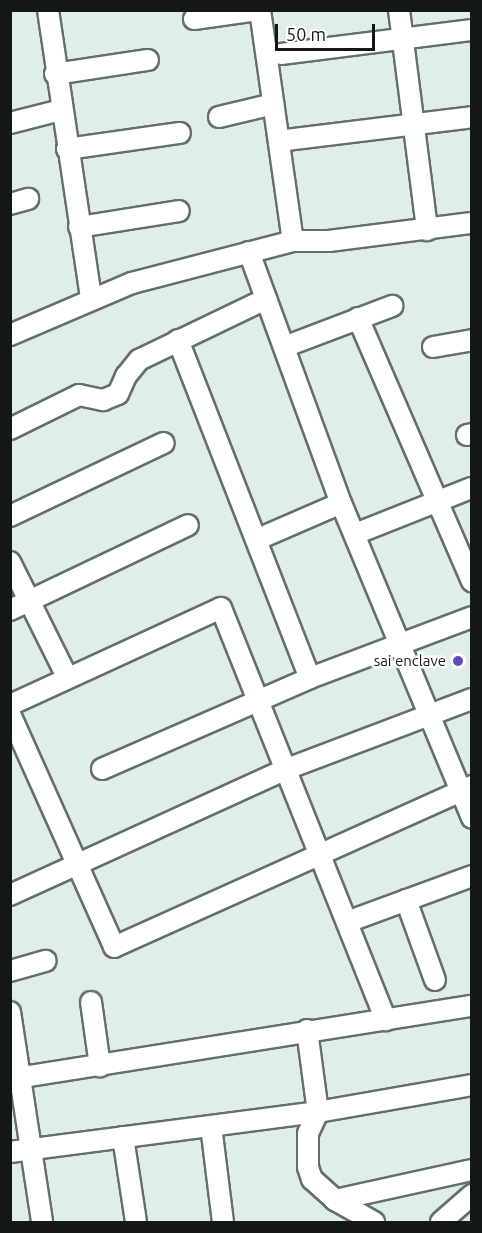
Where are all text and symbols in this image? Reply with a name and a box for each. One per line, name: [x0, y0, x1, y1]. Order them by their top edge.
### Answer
scale bar: [278, 12, 378, 50]
text: 50 m: [286, 24, 326, 44]
place label: sai enclave: [374, 652, 446, 670]
marker: sai enclave: [451, 654, 465, 668]

